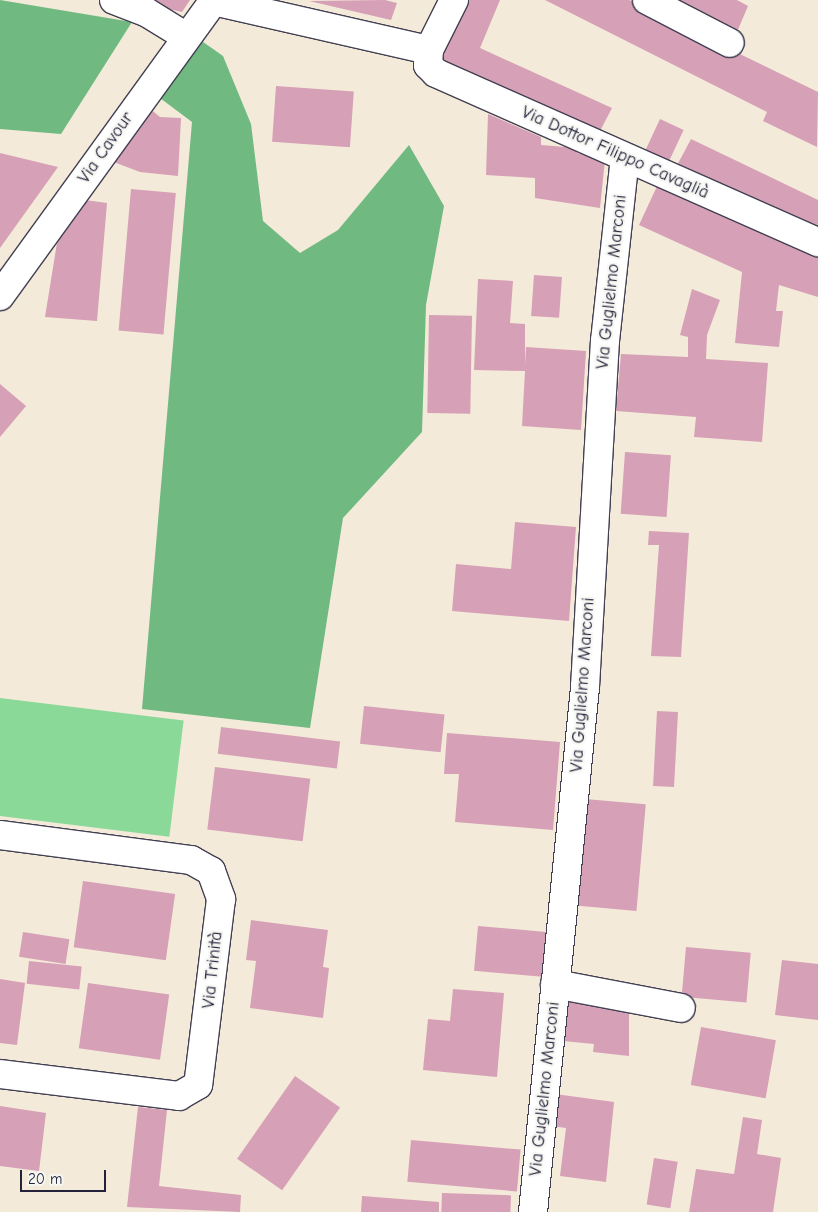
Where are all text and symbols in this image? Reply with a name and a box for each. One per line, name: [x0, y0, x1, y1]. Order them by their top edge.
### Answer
street label: Via Dottor Filippo Cavaglià: [518, 102, 712, 204]
street label: Via Cavour: [74, 108, 138, 188]
street label: Via Guglielmo Marconi: [592, 194, 632, 370]
street label: Via Guglielmo Marconi: [566, 597, 600, 773]
street label: Via Trinità: [198, 930, 228, 1010]
street label: Via Guglielmo Marconi: [525, 1001, 565, 1177]
scale bar: [22, 1160, 109, 1192]
text: 20 m: [28, 1170, 62, 1188]

